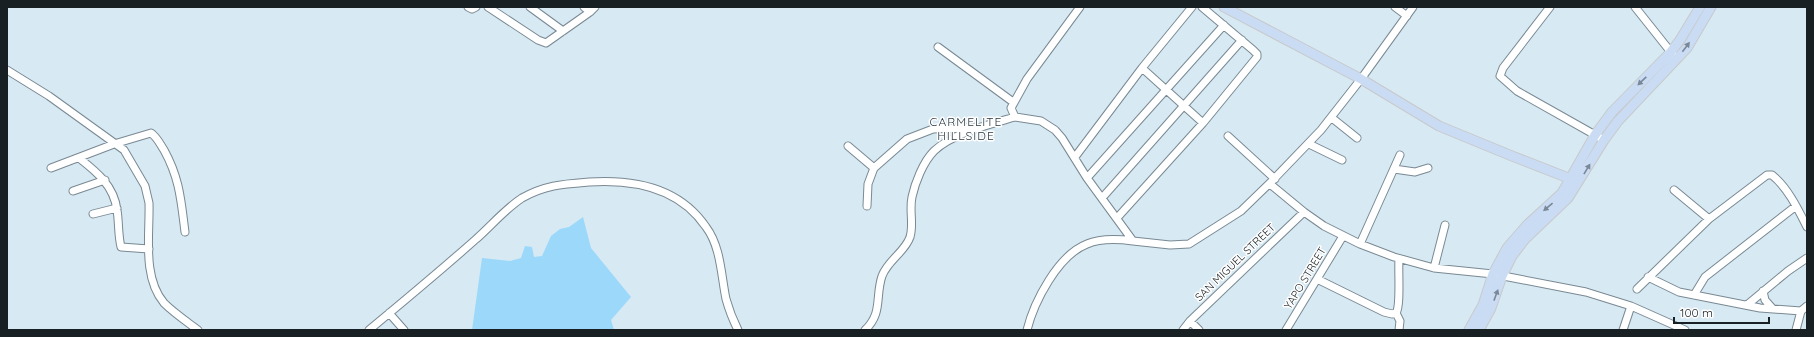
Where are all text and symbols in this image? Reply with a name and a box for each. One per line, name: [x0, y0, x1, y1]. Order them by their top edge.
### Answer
one-way arrow: [1682, 42, 1690, 53]
one-way arrow: [1637, 76, 1647, 86]
district label: CARMELITE HILLSIDE: [930, 114, 1002, 143]
one-way arrow: [1583, 163, 1590, 175]
one-way arrow: [1543, 202, 1553, 211]
street label: SAN MIGUEL STREET: [1192, 220, 1278, 304]
street label: YAPO STREET: [1281, 244, 1329, 312]
one-way arrow: [1493, 289, 1499, 301]
scale bar: [1674, 299, 1769, 325]
text: 100 m: [1680, 305, 1713, 320]

